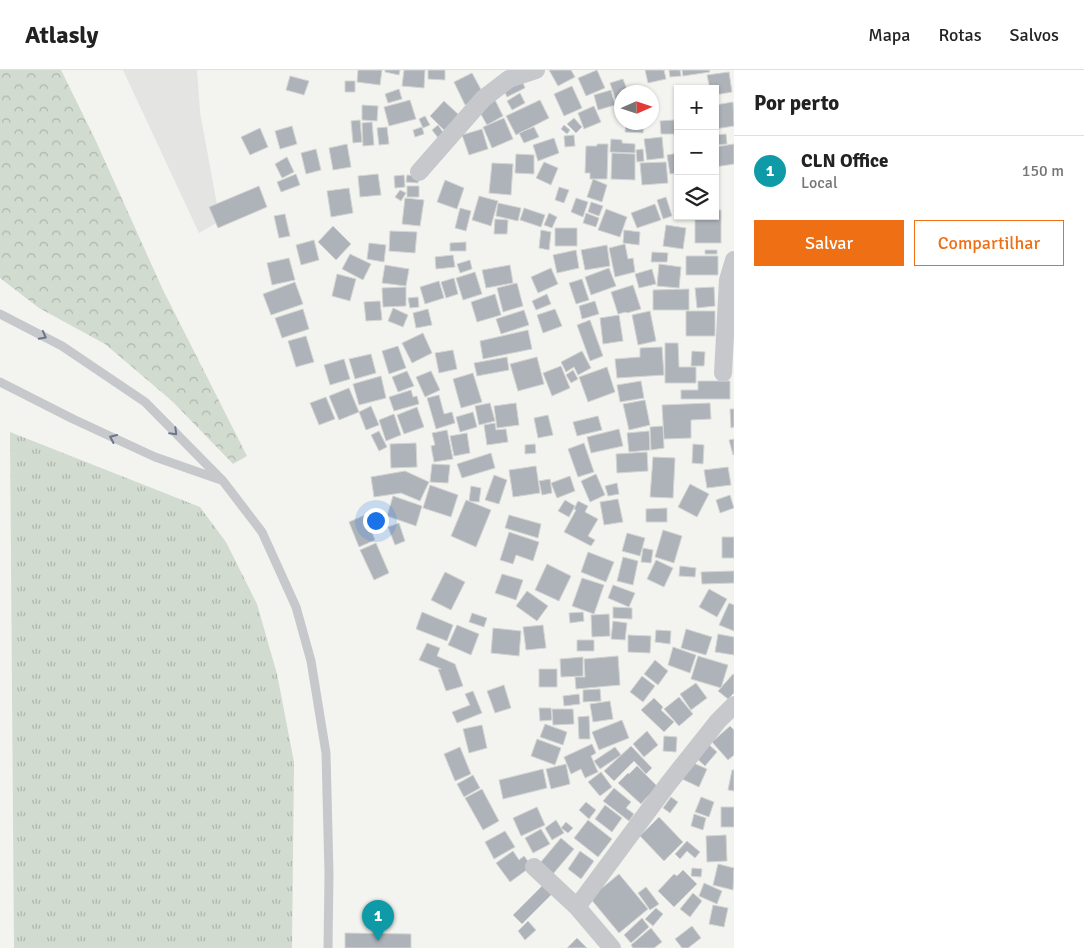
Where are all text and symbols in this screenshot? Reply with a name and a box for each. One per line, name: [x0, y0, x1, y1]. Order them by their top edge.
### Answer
text: Atlasly: [25, 20, 98, 50]
text: Mapa: [868, 24, 911, 46]
text: Rotas: [939, 24, 982, 46]
text: Salvos: [1010, 24, 1059, 46]
north arrow: [614, 85, 659, 130]
map controls: [674, 85, 719, 220]
button: +: [674, 85, 719, 130]
text: Por perto: [754, 90, 839, 116]
button: −: [674, 130, 719, 175]
text: CLN Office: [801, 149, 888, 173]
text: 1: [766, 161, 774, 181]
text: 150 m: [1022, 161, 1064, 181]
text: Local: [801, 173, 838, 193]
button: layers: [674, 175, 719, 220]
button: Salvar: [754, 220, 904, 266]
button: Compartilhar: [914, 220, 1064, 266]
one-way arrow: [38, 330, 47, 340]
one-way arrow: [168, 426, 177, 435]
one-way arrow: [109, 433, 118, 444]
your location: [363, 508, 389, 534]
pin: 1: [362, 900, 394, 941]

